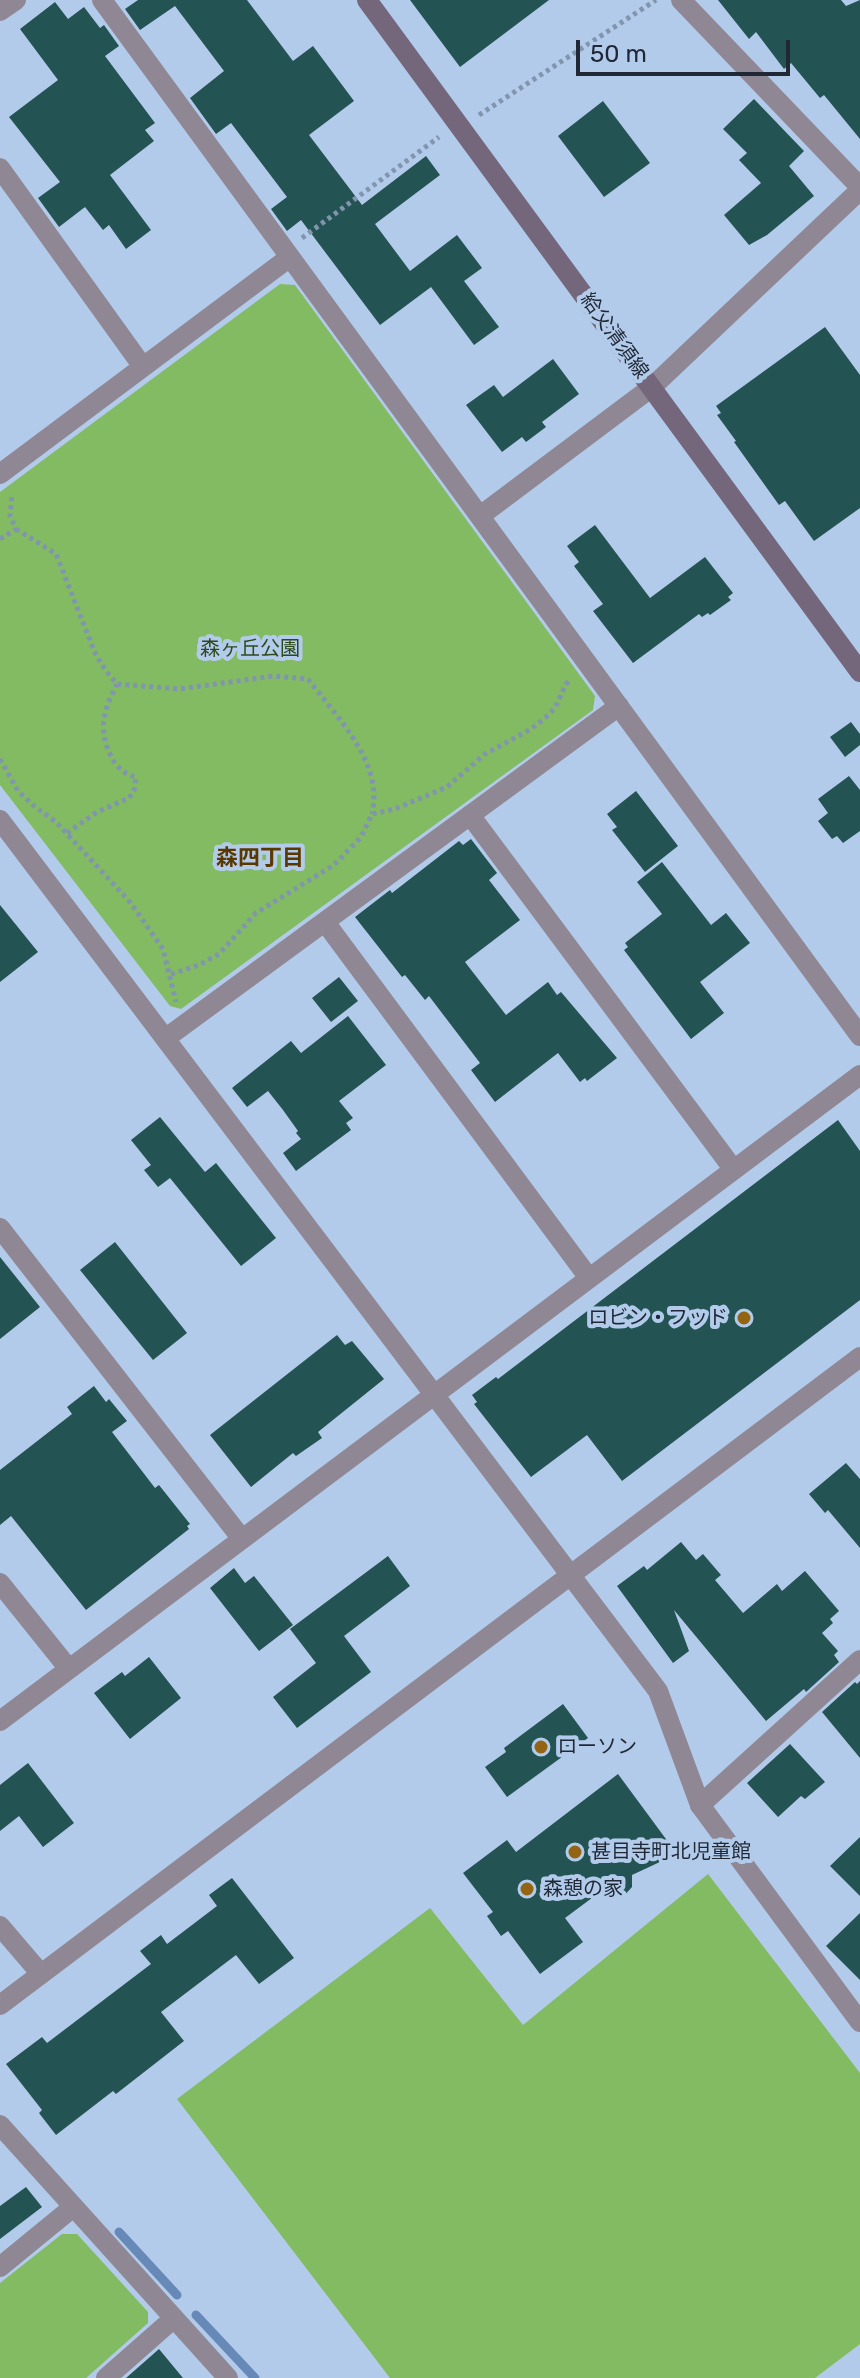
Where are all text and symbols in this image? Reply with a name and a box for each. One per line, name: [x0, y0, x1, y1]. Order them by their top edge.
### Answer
scale bar: [580, 24, 794, 74]
text: 50 m: [590, 40, 647, 68]
street label: 給父清須線: [575, 288, 653, 384]
park label: 森ヶ丘公園: [200, 637, 300, 661]
district label: 森四丁目: [216, 846, 304, 872]
place label: ロビン・フッド: [588, 1306, 728, 1330]
marker: ロビン・フッド: [735, 1309, 753, 1327]
place label: ローソン: [557, 1735, 637, 1759]
marker: ローソン: [532, 1738, 550, 1756]
place label: 甚目寺町北児童館: [591, 1840, 751, 1864]
marker: 甚目寺町北児童館: [566, 1843, 584, 1861]
place label: 森憩の家: [543, 1877, 623, 1901]
marker: 森憩の家: [518, 1880, 536, 1898]

